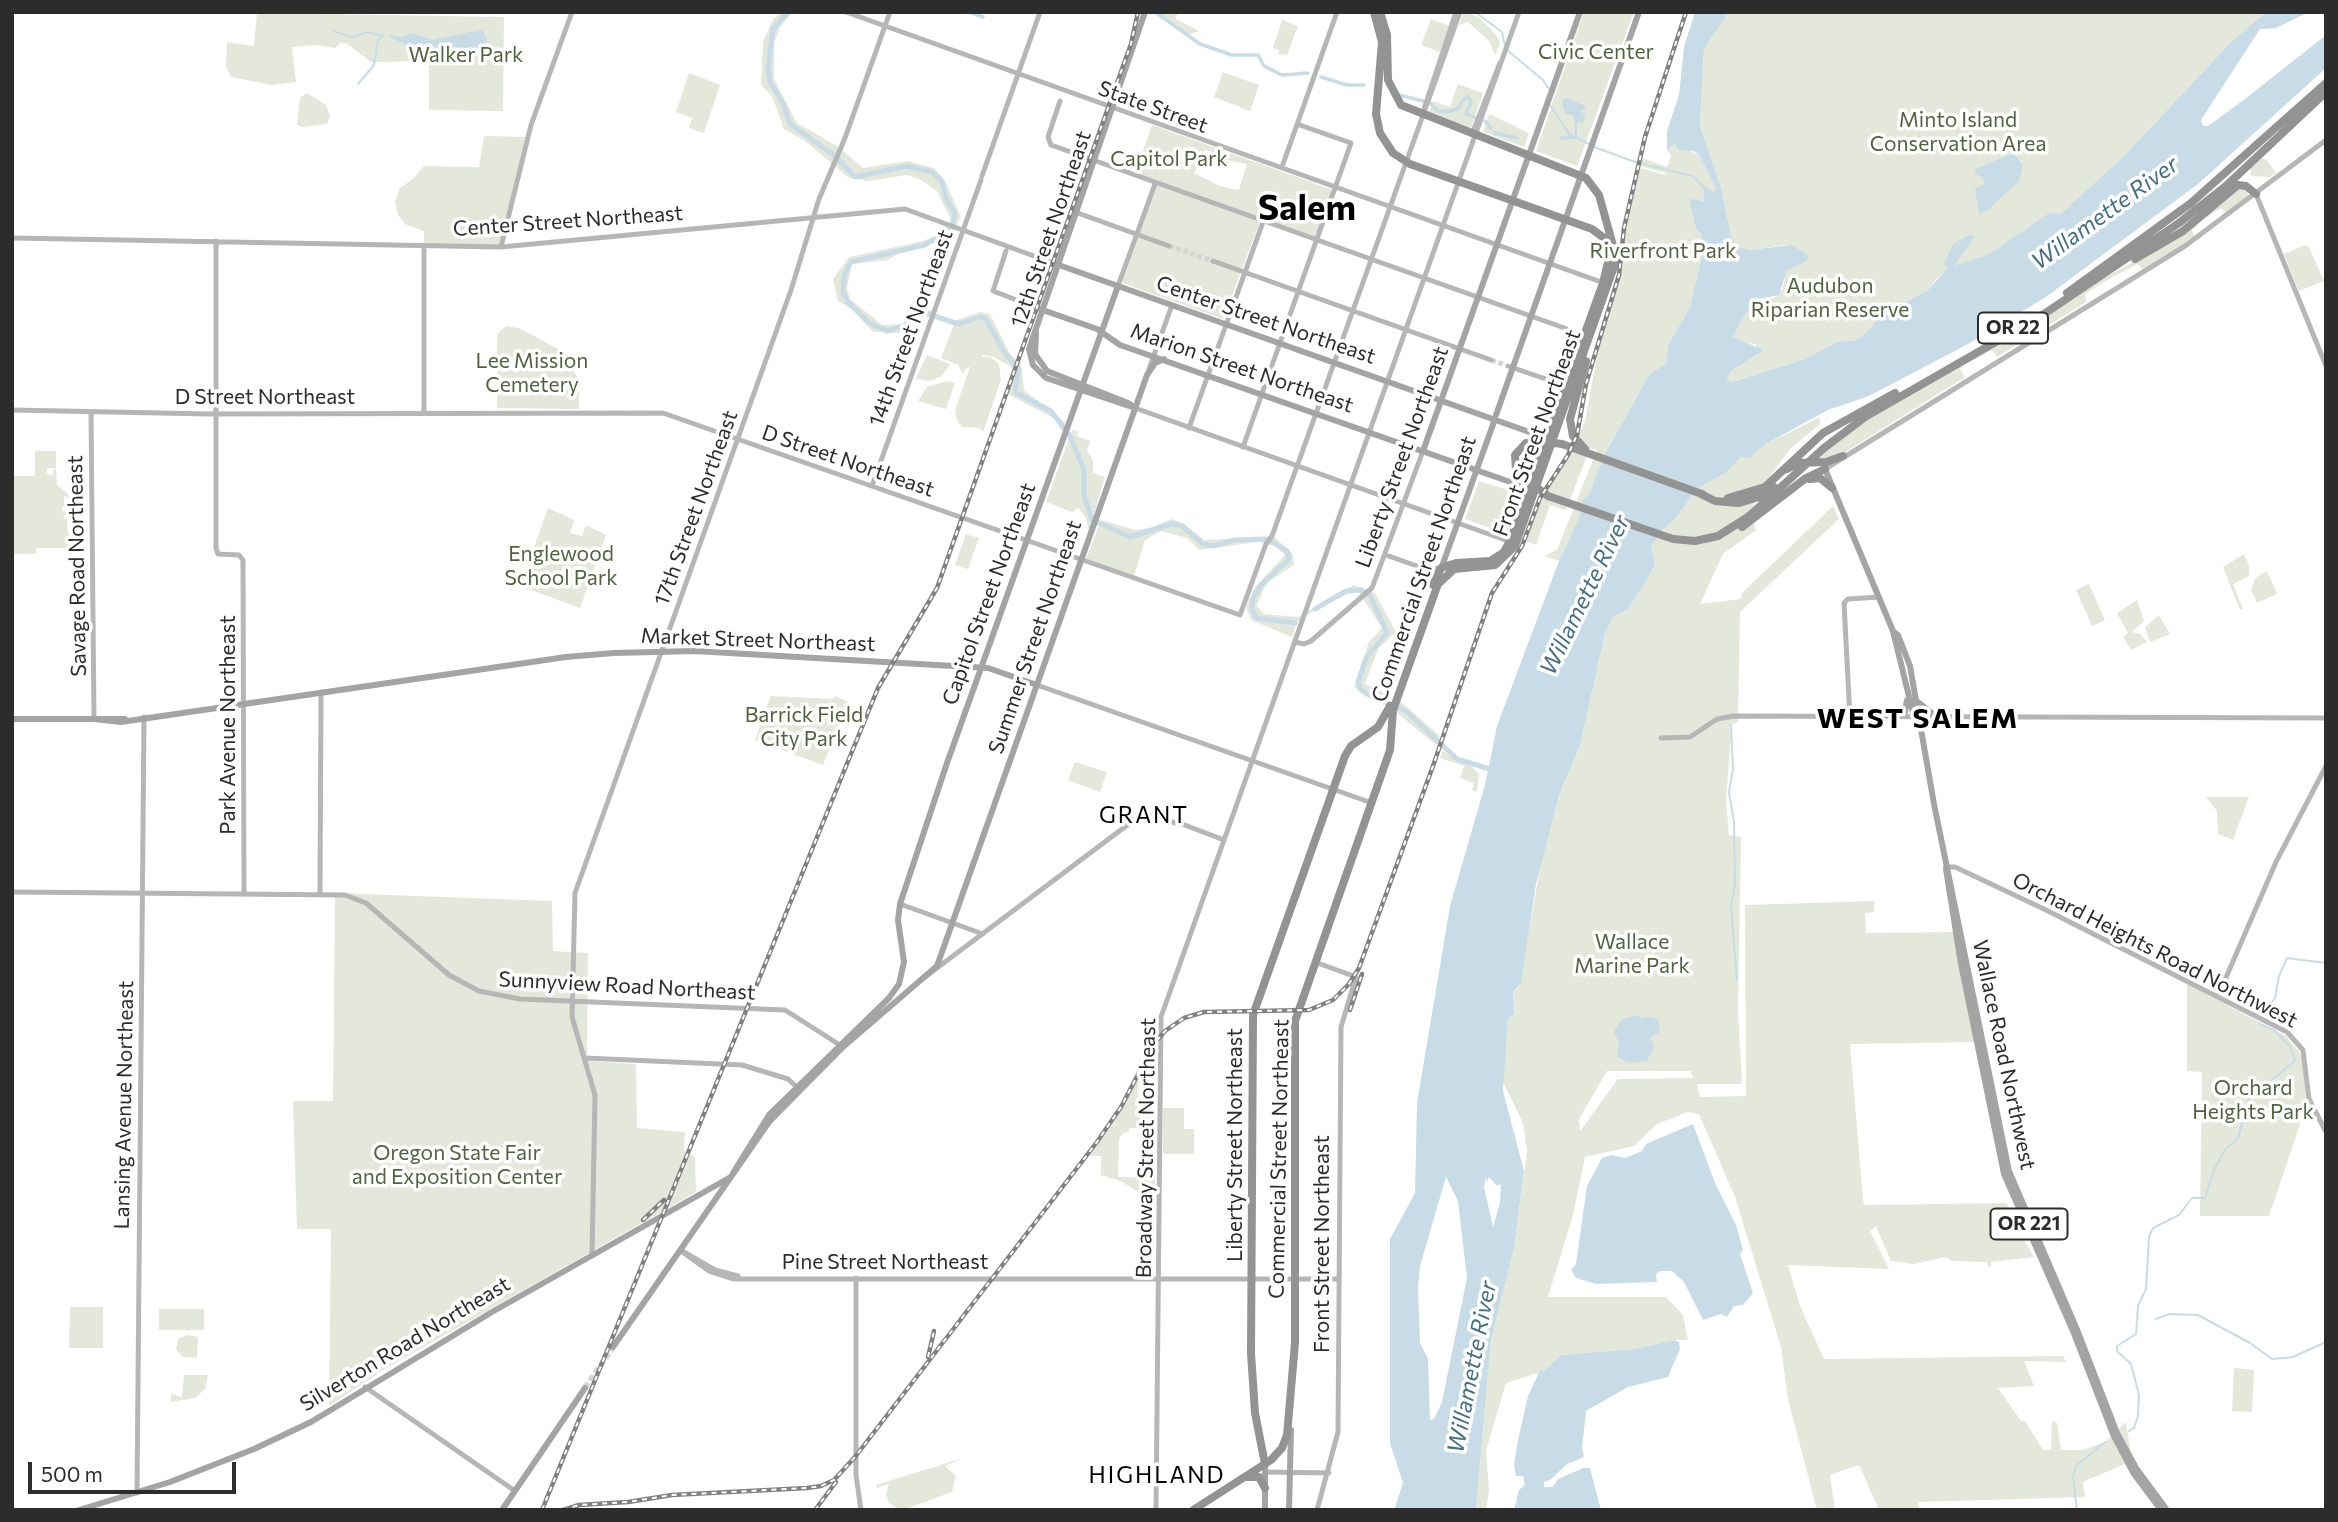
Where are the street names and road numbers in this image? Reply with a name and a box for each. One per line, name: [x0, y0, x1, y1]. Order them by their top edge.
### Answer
street label: State Street: [1095, 76, 1211, 138]
street label: 12th Street Northeast: [1006, 127, 1096, 331]
street label: Center Street Northeast: [452, 200, 684, 242]
street label: 14th Street Northeast: [864, 226, 958, 430]
street label: Center Street Northeast: [1153, 271, 1379, 369]
road number: OR 22: [1978, 312, 2048, 344]
street label: Marion Street Northeast: [1127, 318, 1357, 418]
street label: Front Street Northeast: [1488, 326, 1586, 540]
street label: Liberty Street Northeast: [1350, 343, 1454, 571]
street label: D Street Northeast: [175, 384, 355, 410]
street label: 17th Street Northeast: [649, 407, 743, 609]
street label: D Street Northeast: [759, 420, 937, 502]
street label: Commercial Street Northeast: [1367, 433, 1481, 705]
street label: Savage Road Northeast: [62, 455, 92, 677]
street label: Capitol Street Northeast: [937, 480, 1041, 708]
street label: Summer Street Northeast: [983, 517, 1087, 757]
street label: Park Avenue Northeast: [215, 615, 241, 835]
street label: Market Street Northeast: [640, 623, 876, 657]
street label: Orchard Heights Road Northwest: [2008, 867, 2302, 1033]
street label: Wallace Road Northwest: [1967, 938, 2041, 1172]
street label: Sunnyview Road Northeast: [498, 967, 756, 1005]
street label: Lansing Avenue Northeast: [109, 980, 139, 1230]
street label: Broadway Street Northeast: [1131, 1018, 1161, 1278]
street label: Commercial Street Northeast: [1264, 1019, 1294, 1299]
street label: Liberty Street Northeast: [1222, 1028, 1248, 1262]
street label: Front Street Northeast: [1309, 1135, 1335, 1353]
road number: OR 221: [1990, 1208, 2068, 1240]
street label: Pine Street Northeast: [782, 1249, 988, 1275]
street label: Silverton Road Northeast: [295, 1271, 515, 1417]

